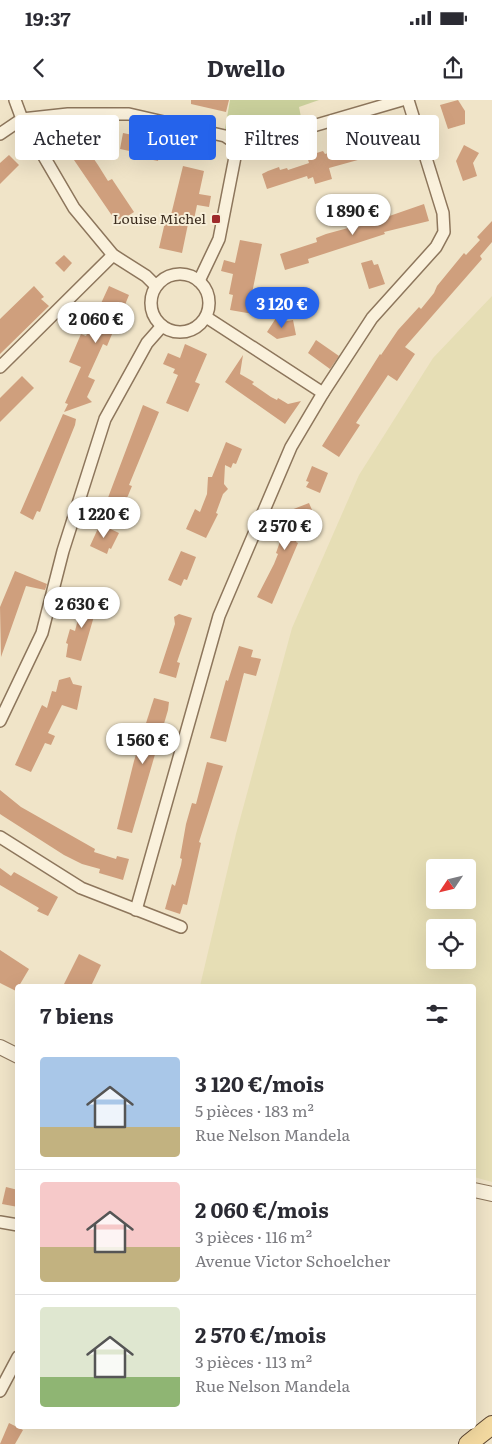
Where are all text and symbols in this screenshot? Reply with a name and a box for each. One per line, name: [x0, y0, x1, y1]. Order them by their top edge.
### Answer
text: 19:37: [25, 4, 70, 32]
text: Dwello: [207, 51, 285, 84]
icon: back: [25, 54, 53, 82]
icon: share: [439, 54, 467, 82]
chip: Acheter: [15, 115, 119, 160]
chip: Louer: [129, 115, 216, 160]
chip: Filtres: [226, 115, 317, 160]
chip: Nouveau: [327, 115, 439, 160]
pin: 1 890 €: [307, 194, 399, 236]
text: 1 890 €: [327, 198, 379, 222]
place label: Louise Michel: [113, 208, 206, 228]
marker: Louise Michel: [210, 213, 222, 225]
pin: 3 120 €: [236, 286, 328, 329]
text: 3 120 €: [256, 291, 308, 315]
pin: 2 060 €: [50, 302, 142, 344]
text: 2 060 €: [68, 306, 124, 330]
pin: 1 220 €: [58, 496, 150, 539]
text: 1 220 €: [78, 501, 130, 525]
pin: 2 570 €: [239, 508, 331, 551]
text: 2 570 €: [258, 513, 312, 537]
pin: 2 630 €: [36, 586, 128, 629]
text: 2 630 €: [55, 591, 109, 615]
pin: 1 560 €: [97, 722, 189, 765]
text: 1 560 €: [117, 727, 169, 751]
north arrow: [426, 859, 476, 909]
map controls: [426, 859, 476, 969]
button: locate: [426, 919, 476, 969]
text: 7 biens: [40, 999, 113, 1030]
icon: filters: [423, 1000, 451, 1028]
text: 3 120 €/mois: [195, 1067, 324, 1098]
icon: home: [80, 1077, 140, 1137]
text: 5 pièces · 183 m²: [195, 1098, 314, 1122]
text: Rue Nelson Mandela: [195, 1122, 350, 1146]
text: 2 060 €/mois: [195, 1193, 329, 1224]
icon: home: [80, 1202, 140, 1262]
text: 3 pièces · 116 m²: [195, 1224, 312, 1248]
text: Avenue Victor Schoelcher: [195, 1248, 390, 1272]
text: 2 570 €/mois: [195, 1318, 326, 1349]
icon: home: [80, 1327, 140, 1387]
text: 3 pièces · 113 m²: [195, 1349, 312, 1373]
text: Rue Nelson Mandela: [195, 1373, 350, 1397]

